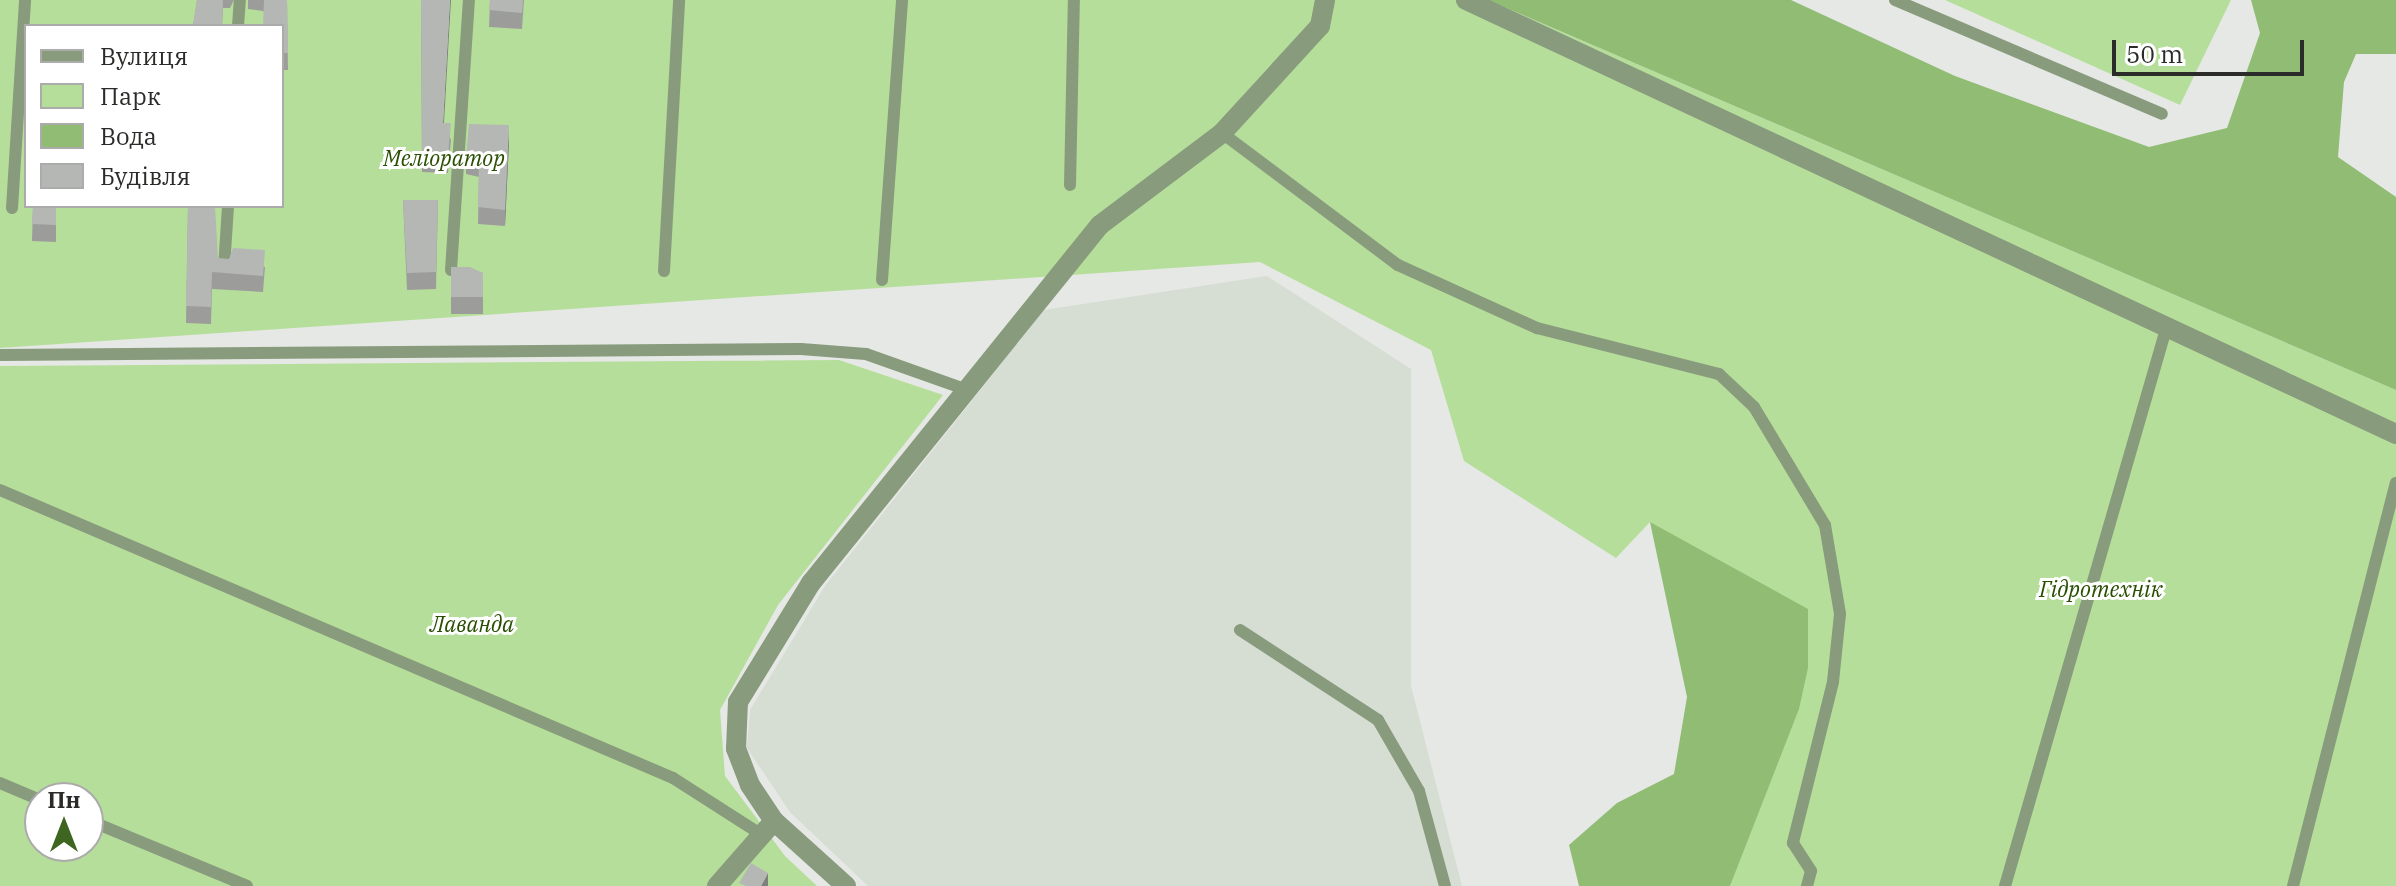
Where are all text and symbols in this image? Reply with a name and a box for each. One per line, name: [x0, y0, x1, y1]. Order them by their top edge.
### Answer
legend: [24, 24, 284, 208]
scale bar: [2116, 24, 2308, 74]
text: 50 m: [2126, 38, 2183, 70]
text: Вулиця: [100, 40, 188, 72]
text: Парк: [100, 80, 161, 112]
text: Вода: [100, 120, 157, 152]
park label: Меліоратор: [383, 145, 505, 171]
text: Будівля: [100, 160, 191, 192]
park label: Гідротехнік: [2039, 576, 2163, 602]
park label: Лаванда: [430, 611, 514, 637]
north arrow: [24, 782, 104, 862]
text: Пн: [48, 785, 80, 814]

